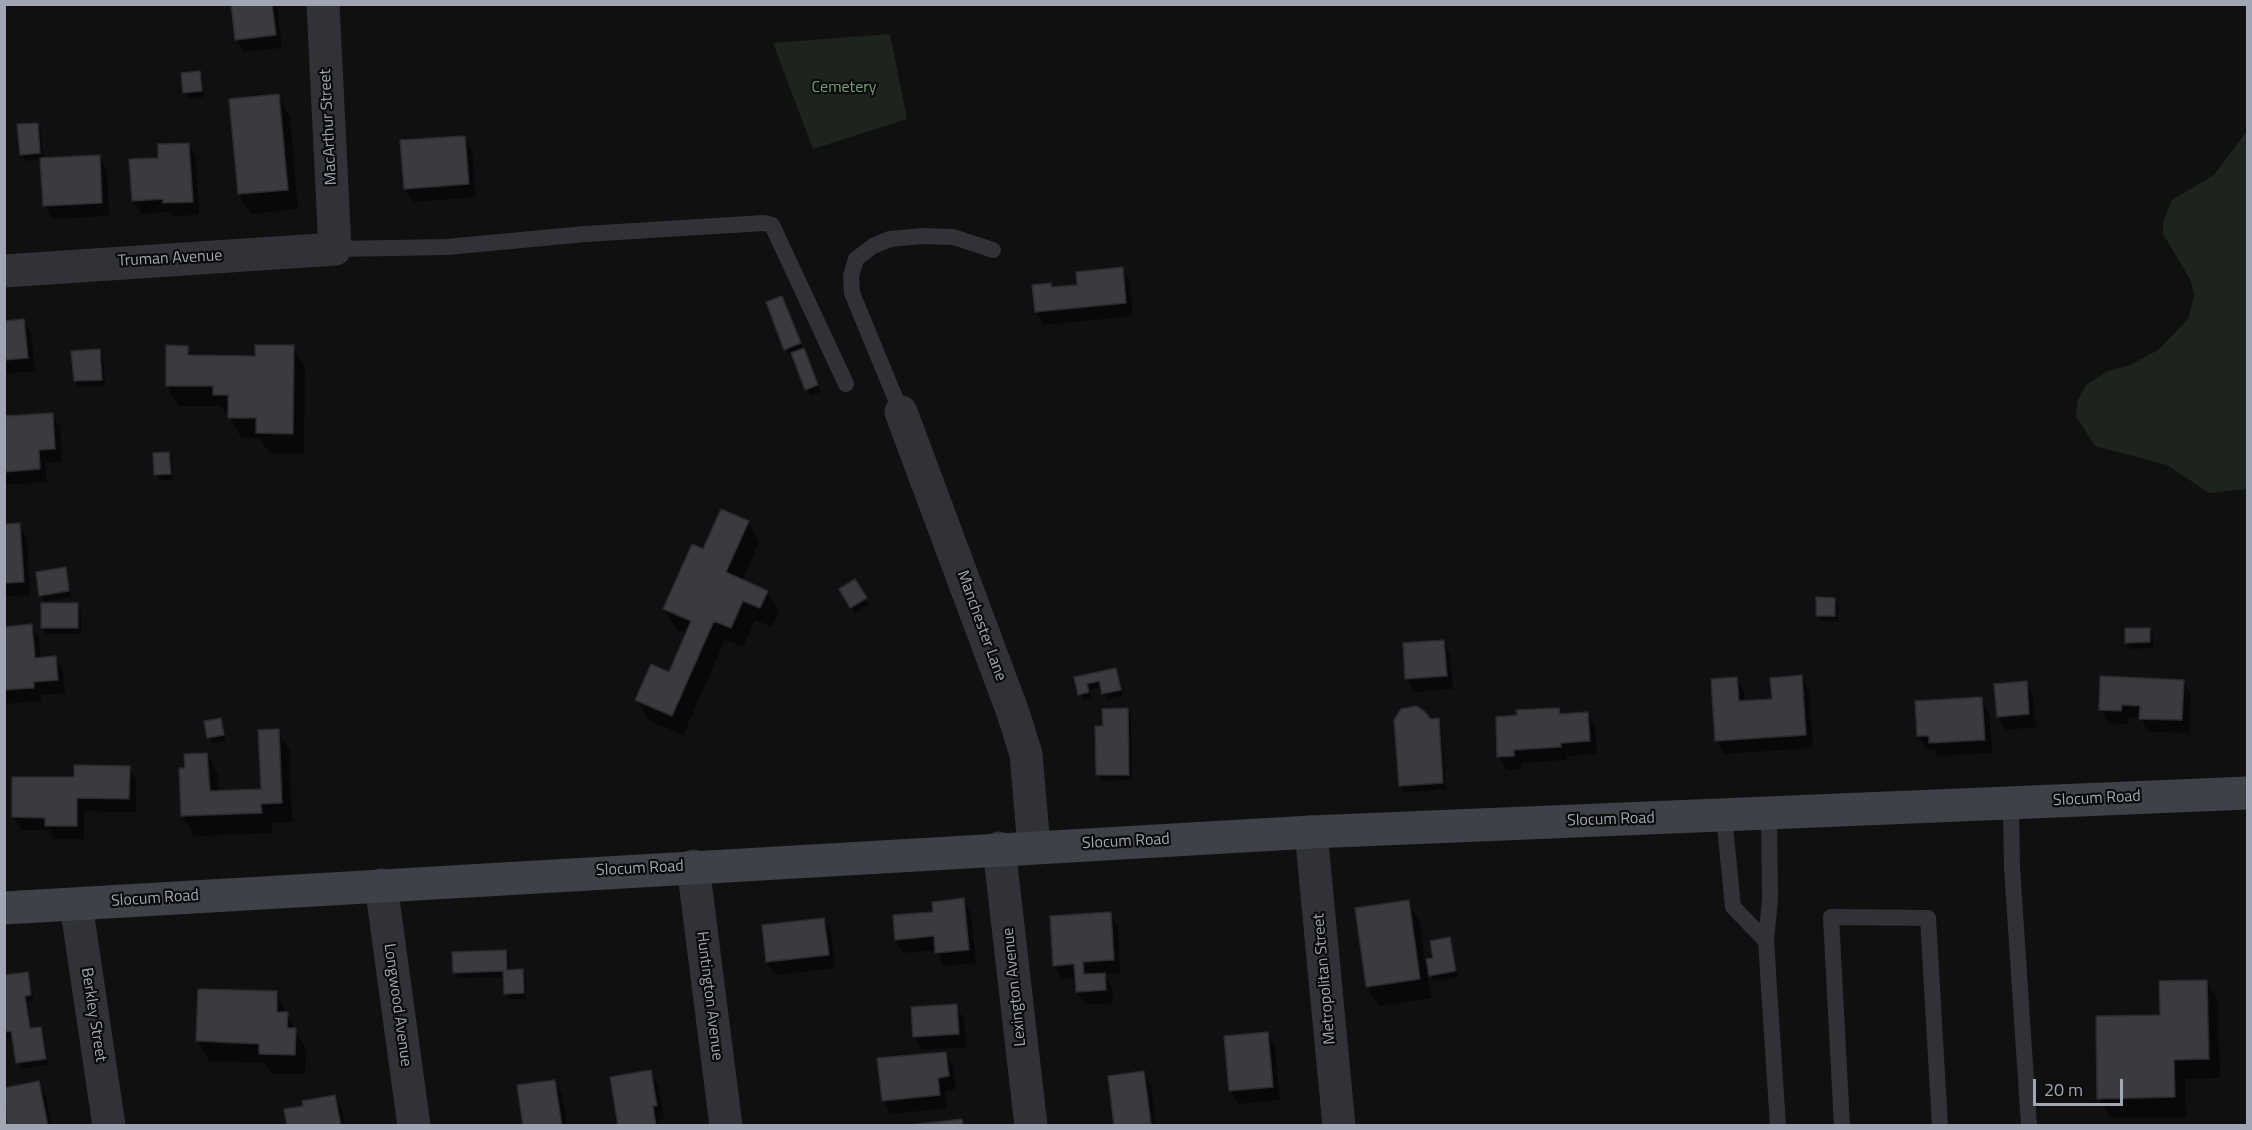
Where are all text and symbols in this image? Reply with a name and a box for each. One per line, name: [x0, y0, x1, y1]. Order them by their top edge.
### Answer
street label: MacArthur Street: [316, 68, 342, 186]
park label: Cemetery: [812, 78, 876, 98]
street label: Truman Avenue: [117, 247, 223, 271]
street label: Manchester Lane: [952, 568, 1010, 684]
street label: Slocum Road: [2053, 787, 2141, 811]
street label: Slocum Road: [1567, 809, 1655, 831]
street label: Slocum Road: [1082, 830, 1170, 854]
street label: Slocum Road: [596, 857, 684, 881]
street label: Slocum Road: [111, 886, 199, 912]
street label: Metropolitan Street: [1310, 912, 1340, 1046]
street label: Lexington Avenue: [999, 927, 1031, 1047]
street label: Huntington Avenue: [692, 930, 726, 1062]
street label: Longwood Avenue: [379, 942, 415, 1068]
street label: Berkley Street: [76, 966, 110, 1064]
scale bar: [2036, 1067, 2126, 1105]
text: 20 m: [2044, 1076, 2083, 1103]

